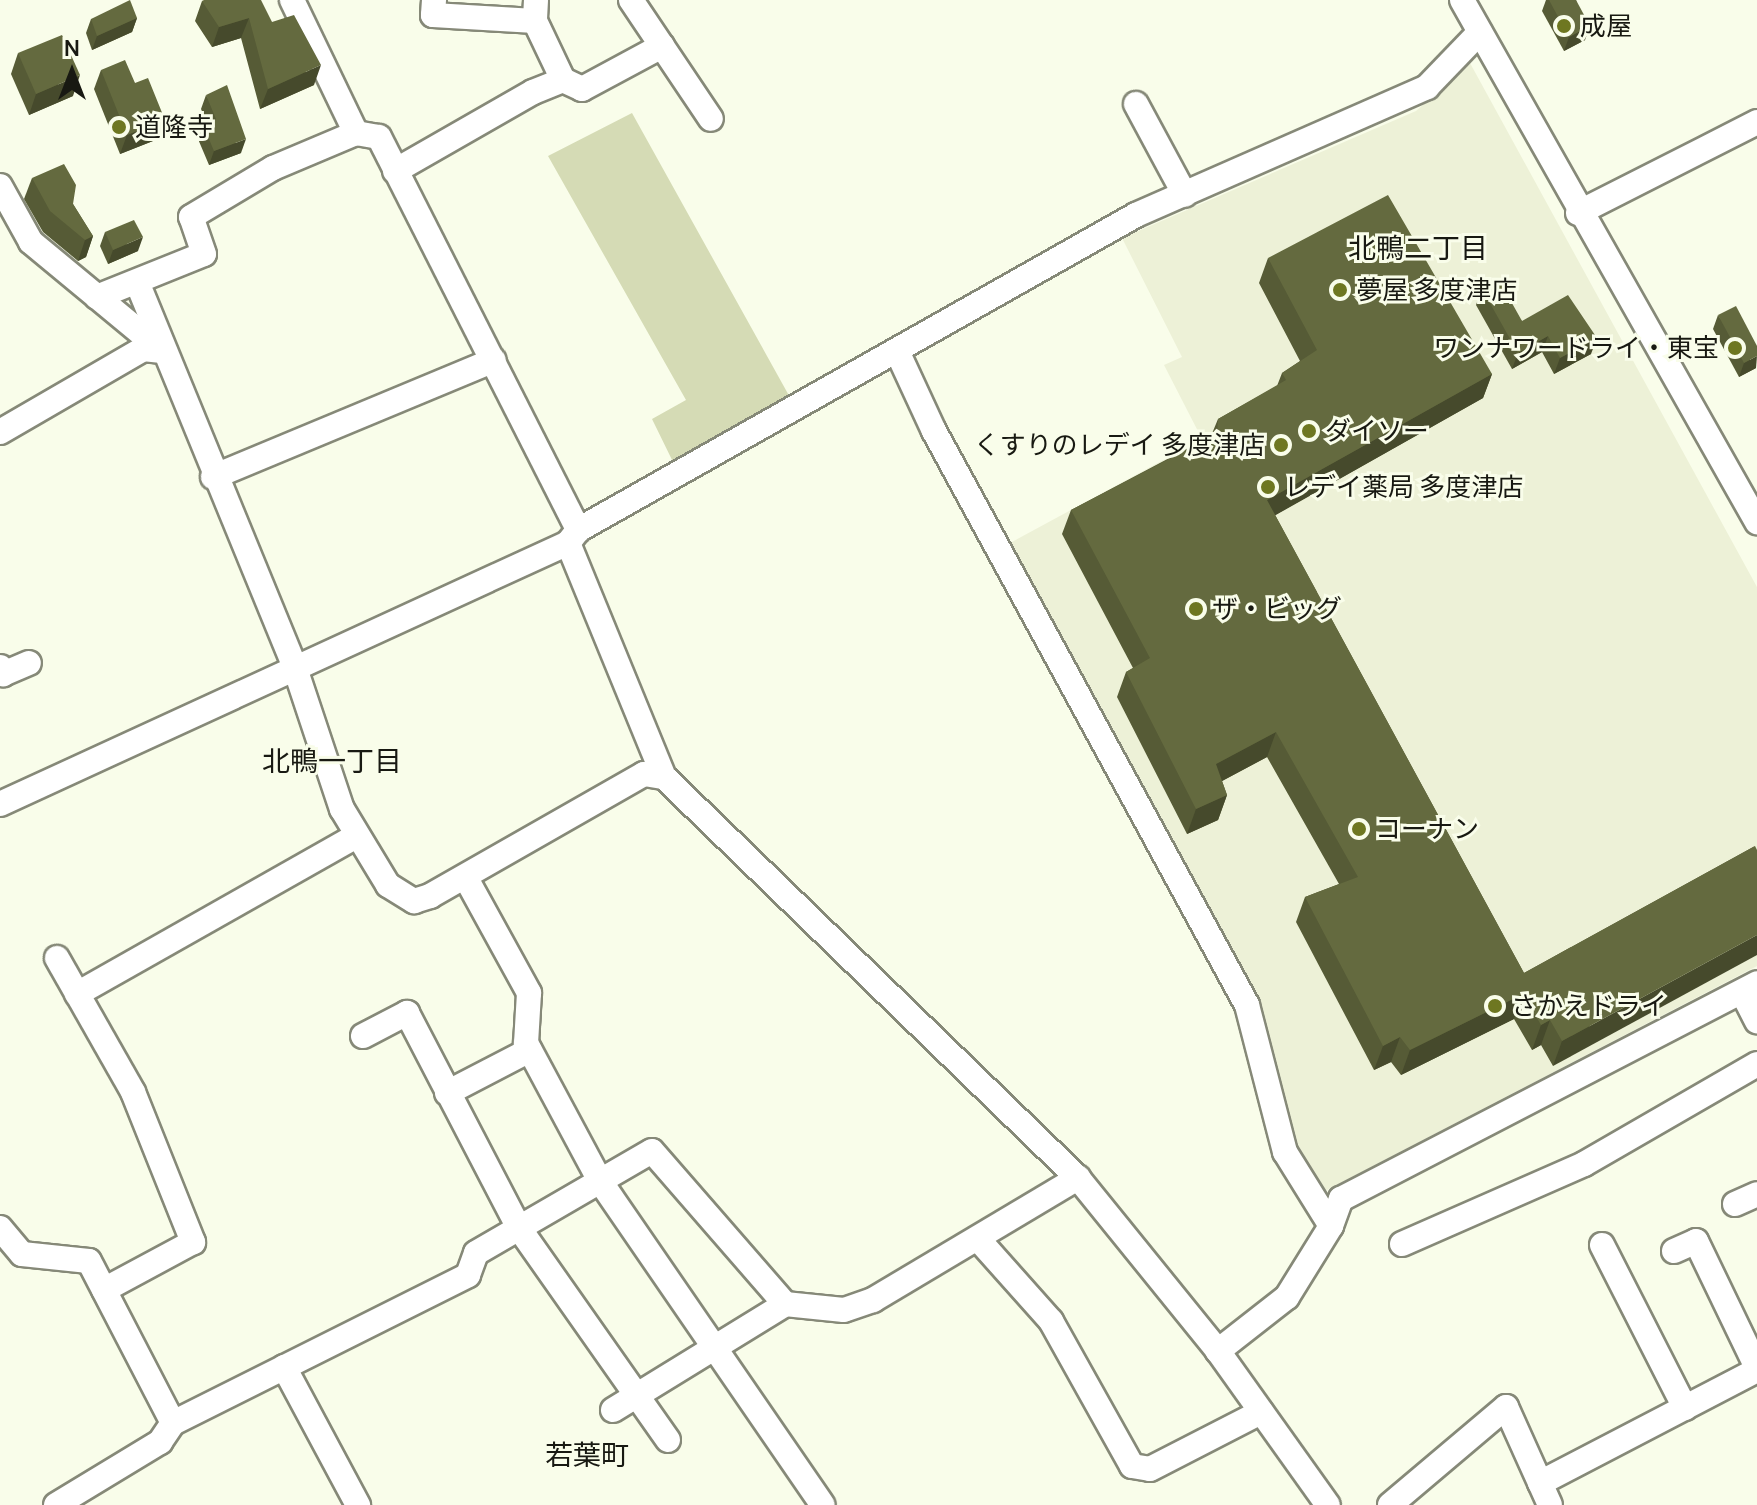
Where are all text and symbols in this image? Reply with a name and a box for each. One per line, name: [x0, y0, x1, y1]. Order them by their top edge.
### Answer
place label: 成屋: [1580, 10, 1632, 42]
marker: 成屋: [1555, 17, 1573, 35]
north arrow: [32, 32, 112, 112]
text: N: [64, 33, 80, 63]
place label: 道隆寺: [135, 111, 213, 143]
marker: 道隆寺: [110, 118, 128, 136]
district label: 北鴨二丁目: [1348, 230, 1488, 264]
place label: 夢屋 多度津店: [1356, 274, 1517, 306]
marker: 夢屋 多度津店: [1331, 281, 1349, 299]
place label: ワンナワードライ・東宝: [1433, 332, 1719, 364]
marker: ワンナワードライ・東宝: [1726, 339, 1744, 357]
place label: ダイソー: [1325, 415, 1429, 447]
marker: ダイソー: [1300, 422, 1318, 440]
place label: くすりのレデイ 多度津店: [974, 429, 1265, 461]
marker: くすりのレデイ 多度津店: [1272, 436, 1290, 454]
place label: レデイ薬局 多度津店: [1284, 471, 1523, 503]
marker: レデイ薬局 多度津店: [1259, 478, 1277, 496]
place label: ザ・ビッグ: [1212, 593, 1342, 625]
marker: ザ・ビッグ: [1187, 600, 1205, 618]
district label: 北鴨一丁目: [262, 743, 402, 777]
place label: コーナン: [1375, 813, 1479, 845]
marker: コーナン: [1350, 820, 1368, 838]
place label: さかえドライ: [1511, 990, 1667, 1022]
marker: さかえドライ: [1486, 997, 1504, 1015]
district label: 若葉町: [545, 1437, 629, 1471]

